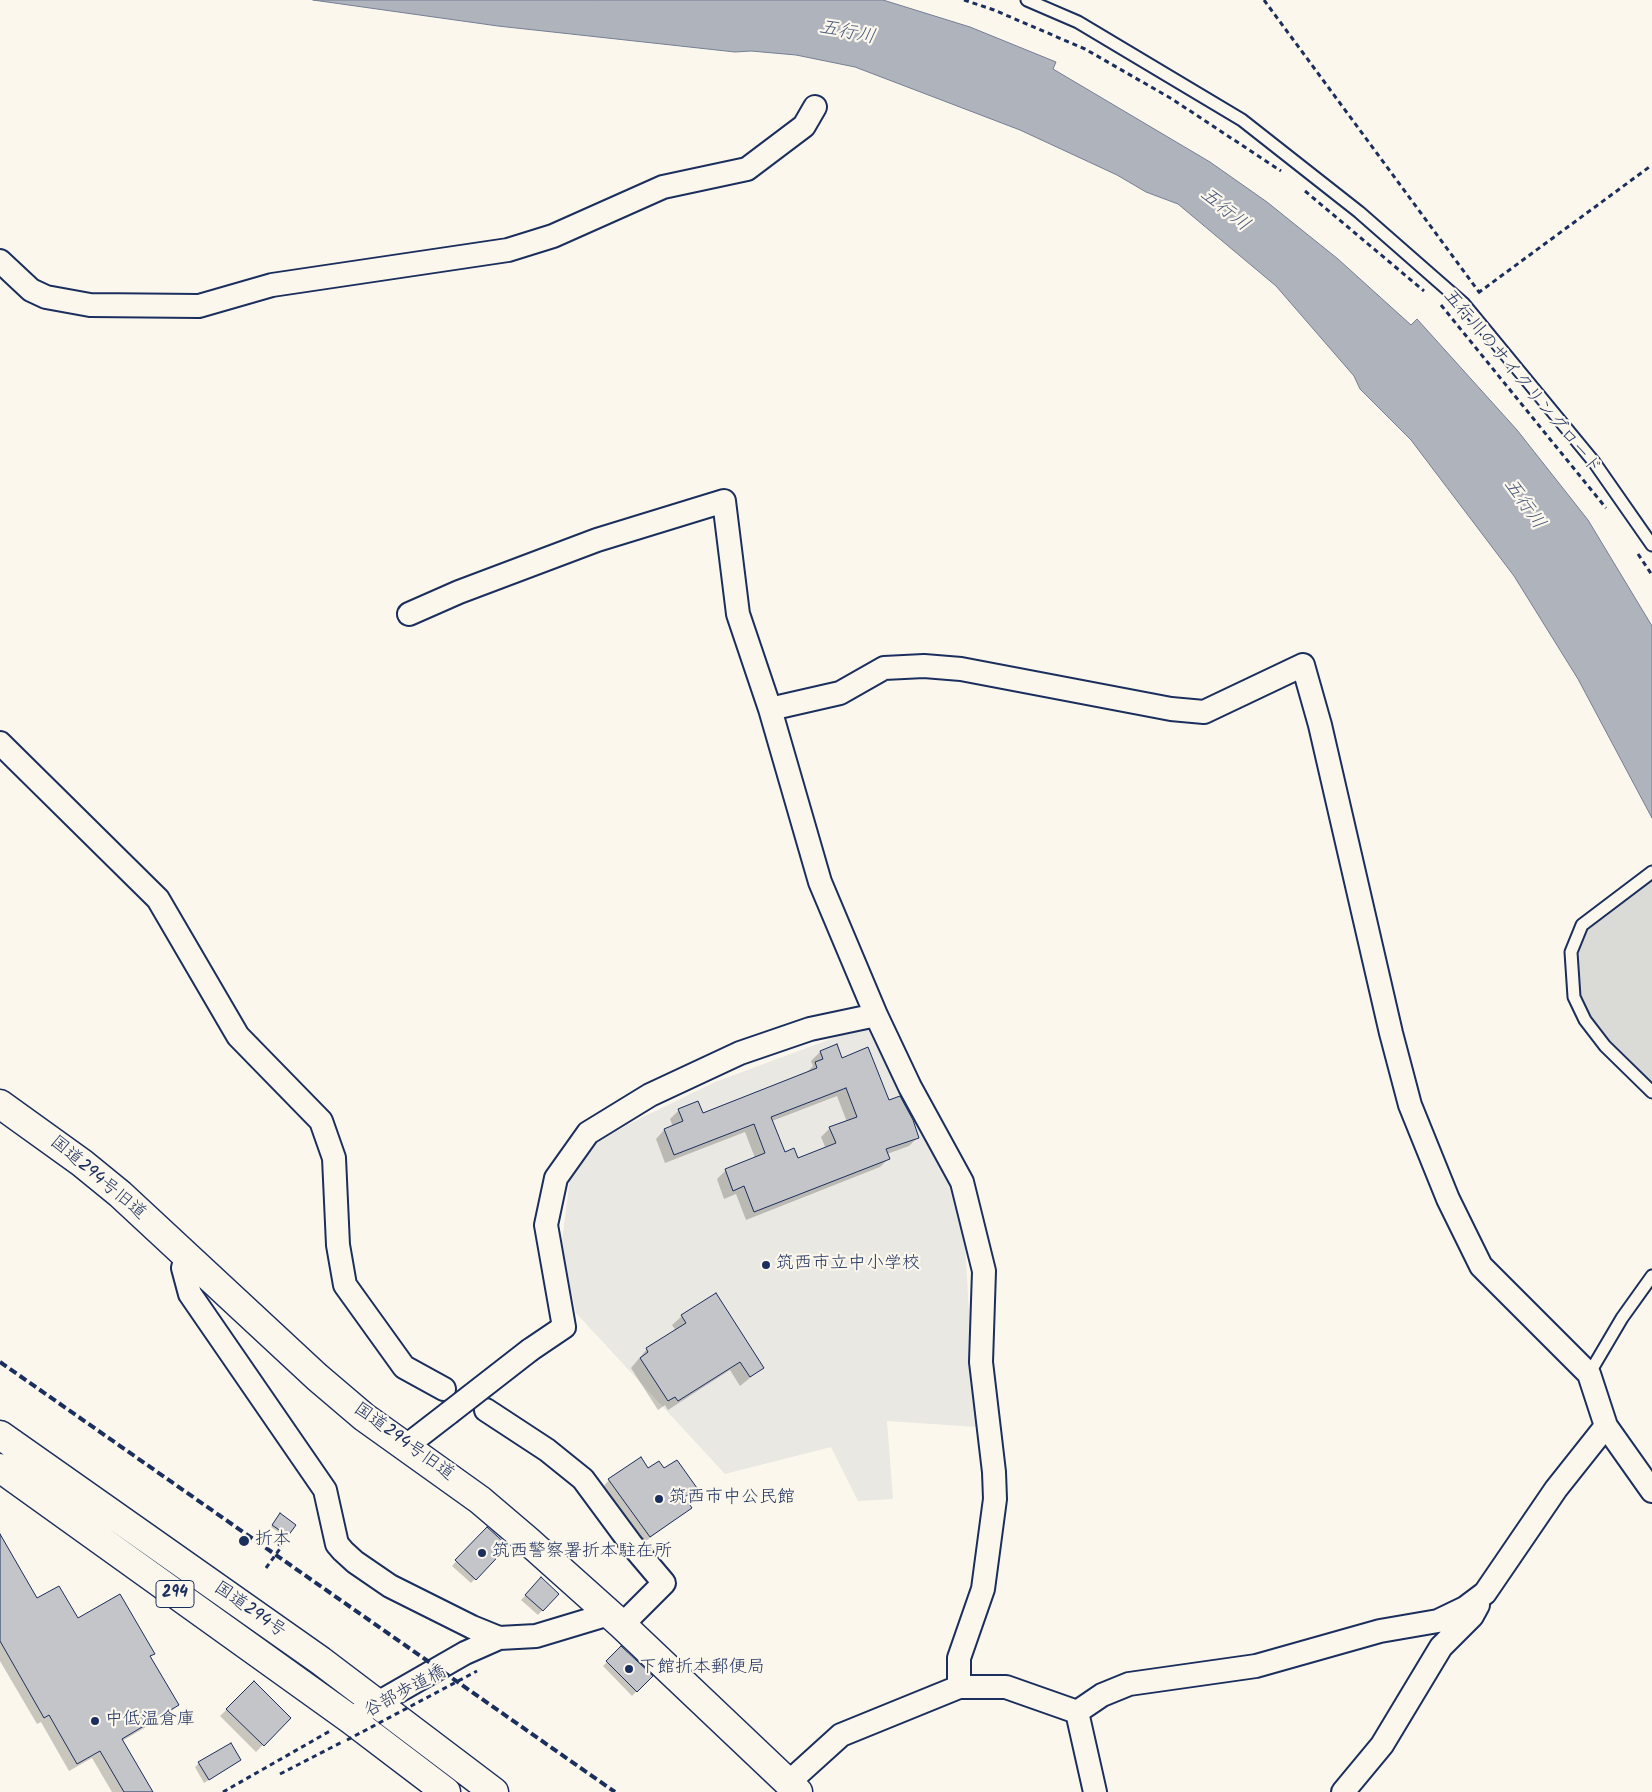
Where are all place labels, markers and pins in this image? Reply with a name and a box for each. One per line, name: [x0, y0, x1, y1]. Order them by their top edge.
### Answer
place label: 筑西市立中小学校: [776, 1254, 920, 1276]
marker: 筑西市立中小学校: [760, 1259, 772, 1271]
place label: 筑西市中公民館: [669, 1488, 795, 1510]
marker: 筑西市中公民館: [653, 1493, 665, 1505]
place label: 折本: [255, 1530, 291, 1552]
marker: 折本: [237, 1534, 251, 1548]
place label: 筑西警察署折本駐在所: [492, 1542, 672, 1564]
marker: 筑西警察署折本駐在所: [476, 1547, 488, 1559]
place label: 下館折本郵便局: [639, 1658, 765, 1680]
marker: 下館折本郵便局: [623, 1663, 635, 1675]
place label: 中低温倉庫: [105, 1710, 195, 1732]
marker: 中低温倉庫: [89, 1715, 101, 1727]

